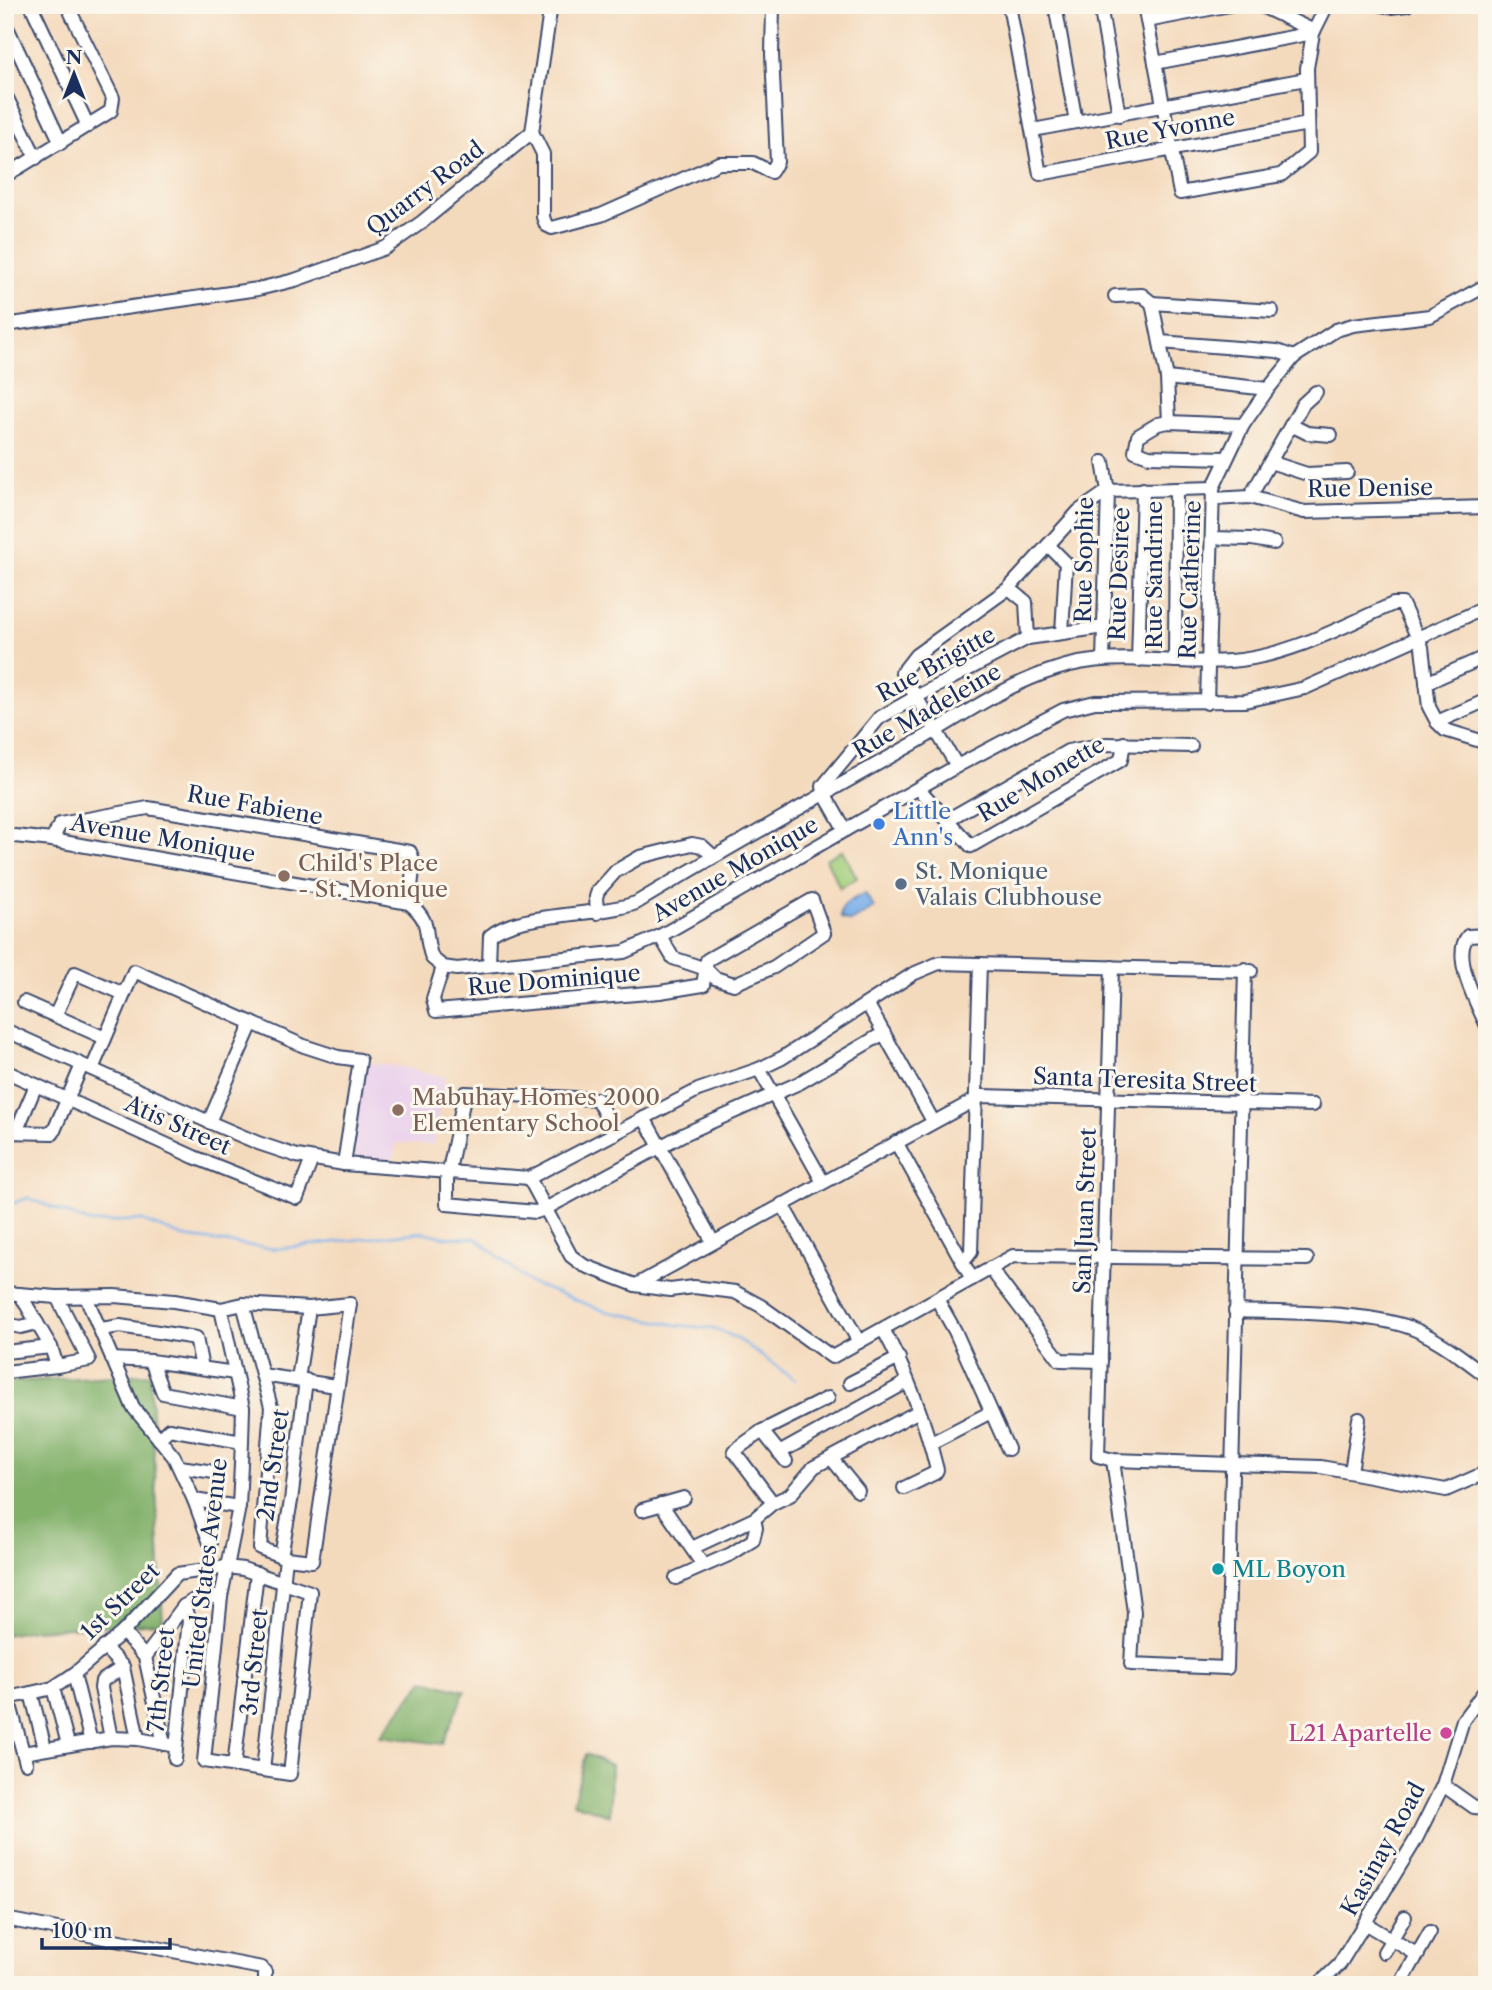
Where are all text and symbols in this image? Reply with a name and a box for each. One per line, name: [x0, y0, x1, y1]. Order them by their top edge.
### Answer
north arrow: [38, 38, 108, 108]
text: N: [66, 46, 82, 69]
street label: Rue Yvonne: [1103, 103, 1237, 155]
street label: Quarry Road: [361, 135, 489, 241]
street label: Rue Denise: [1307, 473, 1433, 503]
street label: Rue Sophie: [1069, 497, 1099, 623]
street label: Rue Catherine: [1173, 500, 1207, 660]
street label: Rue Sandrine: [1140, 501, 1168, 649]
street label: Rue Desiree: [1103, 507, 1135, 641]
street label: Rue Brigitte: [872, 620, 1000, 708]
street label: Rue Madeleine: [848, 657, 1006, 765]
street label: Rue Monette: [972, 730, 1110, 828]
street label: Rue Fabiene: [185, 779, 325, 831]
place label: Little Ann's: [892, 797, 953, 851]
street label: Avenue Monique: [68, 808, 258, 868]
street label: Avenue Monique: [646, 810, 823, 928]
marker: Little Ann's: [871, 816, 887, 832]
place label: Child's Place - St. Monique: [298, 849, 448, 903]
place label: St. Monique Valais Clubhouse: [914, 857, 1102, 911]
marker: Child's Place - St. Monique: [276, 868, 292, 884]
marker: St. Monique Valais Clubhouse: [893, 876, 909, 892]
street label: Rue Dominique: [466, 958, 642, 1002]
street label: Santa Teresita Street: [1032, 1062, 1258, 1098]
place label: Mabuhay Homes 2000 Elementary School: [412, 1083, 660, 1137]
street label: Atis Street: [120, 1089, 235, 1161]
marker: Mabuhay Homes 2000 Elementary School: [390, 1102, 406, 1118]
street label: San Juan Street: [1068, 1127, 1102, 1295]
street label: 2nd Street: [251, 1407, 295, 1523]
street label: United States Avenue: [177, 1456, 233, 1690]
place label: ML Boyon: [1232, 1555, 1346, 1583]
street label: 1st Street: [75, 1557, 165, 1645]
marker: ML Boyon: [1210, 1561, 1226, 1577]
street label: 3rd Street: [234, 1607, 274, 1717]
street label: 7th Street: [142, 1626, 180, 1734]
place label: L21 Apartelle: [1288, 1719, 1432, 1747]
marker: L21 Apartelle: [1438, 1725, 1454, 1741]
street label: Kasinay Road: [1335, 1777, 1431, 1921]
scale bar: [42, 1906, 170, 1950]
text: 100 m: [52, 1918, 113, 1943]

